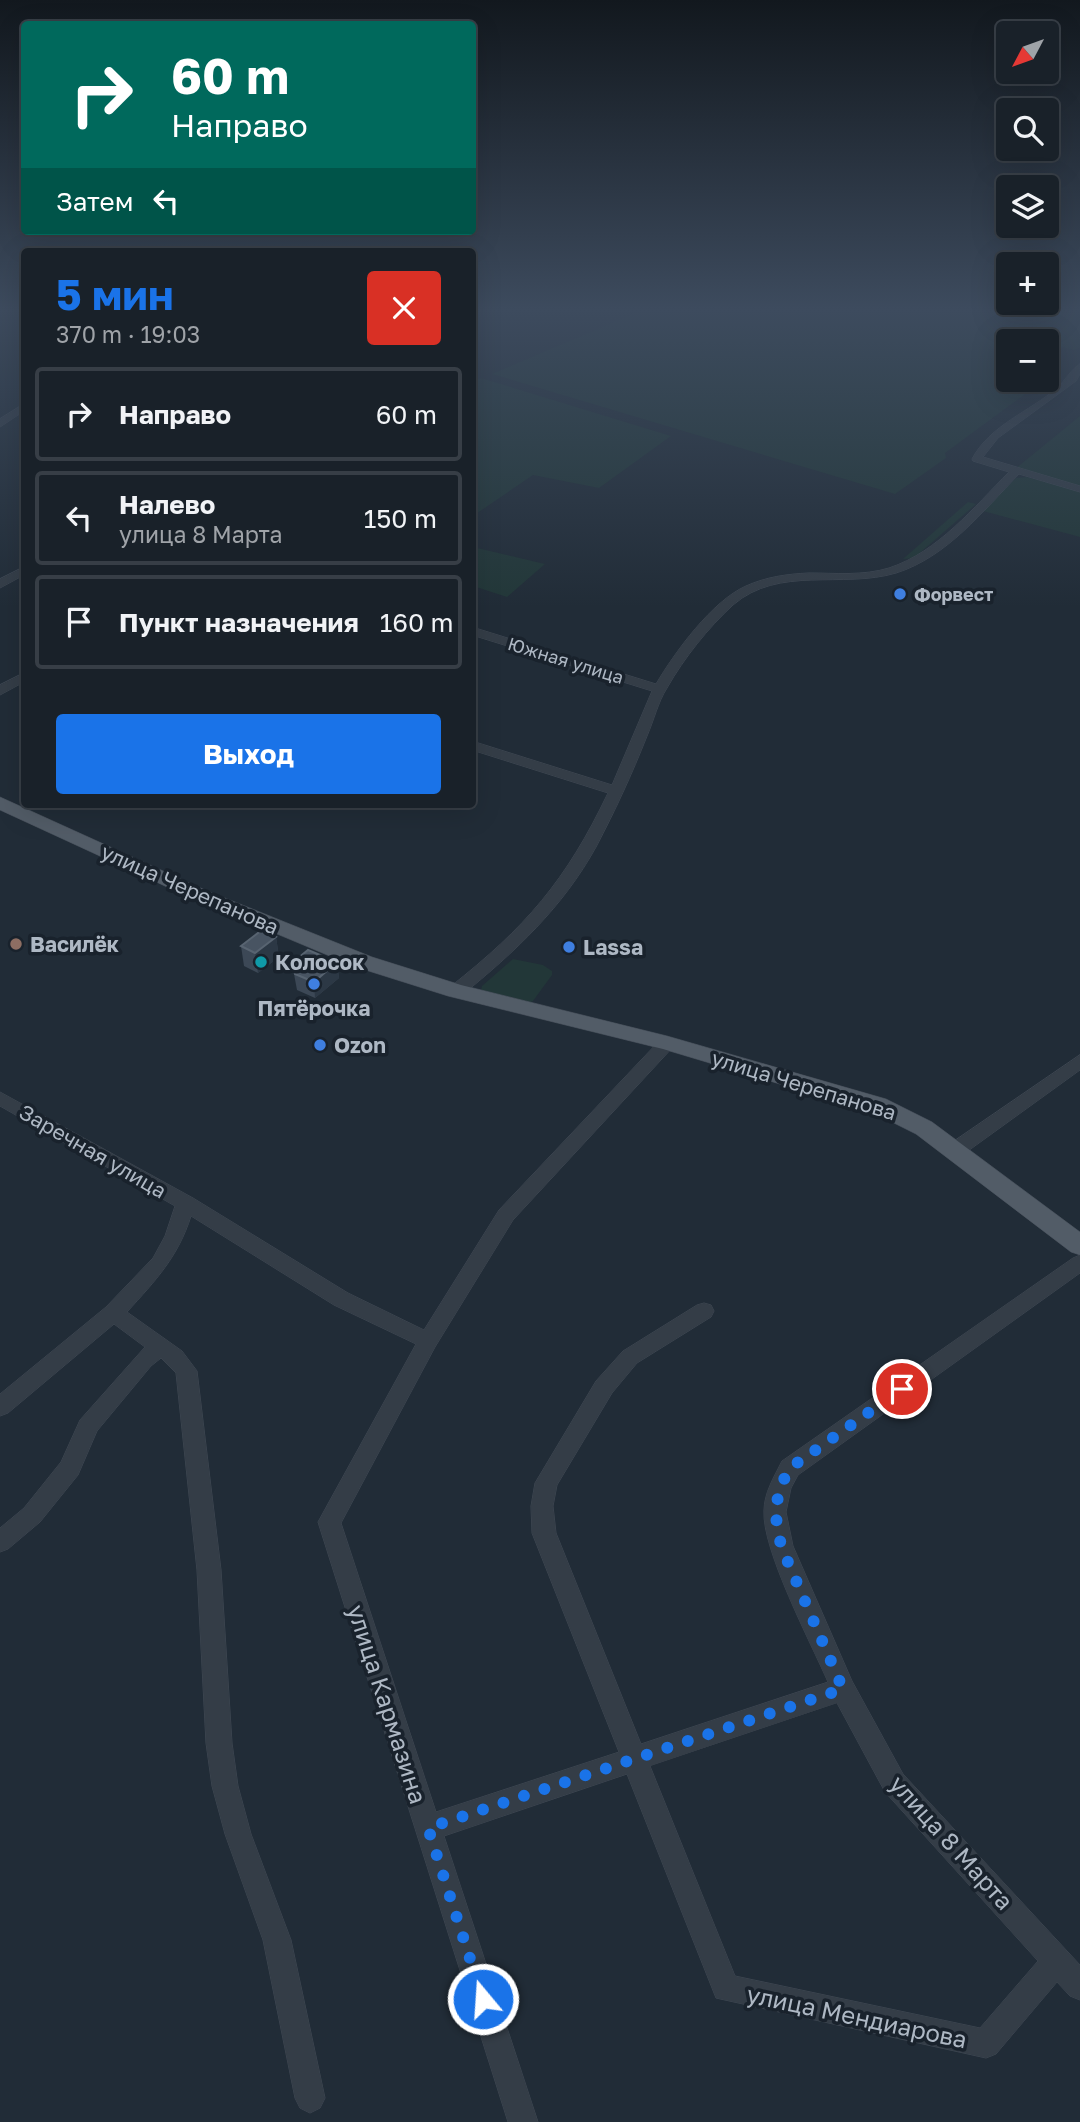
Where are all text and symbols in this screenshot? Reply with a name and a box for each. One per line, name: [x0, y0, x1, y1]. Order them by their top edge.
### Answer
north arrow: [996, 21, 1059, 84]
map controls: [996, 21, 1059, 392]
text: 60 m: [171, 46, 289, 105]
icon: right: [56, 49, 147, 140]
button: search: [996, 98, 1059, 161]
text: Направо: [171, 106, 308, 144]
button: layers: [996, 175, 1059, 238]
icon: left: [147, 182, 185, 220]
text: Затем: [56, 186, 133, 217]
button: +: [996, 252, 1059, 315]
text: 5 мин: [56, 269, 174, 319]
button: close: [367, 271, 441, 345]
text: 370 m · 19:03: [56, 320, 200, 348]
button: −: [996, 329, 1059, 392]
icon: right: [60, 395, 98, 433]
text: Направо: [119, 399, 231, 430]
text: 60 m: [376, 399, 437, 430]
text: Налево: [119, 489, 215, 520]
icon: left: [60, 499, 98, 537]
text: 150 m: [364, 503, 437, 534]
text: улица 8 Марта: [119, 520, 282, 548]
place label: Форвест: [914, 583, 993, 605]
marker: Форвест: [892, 586, 908, 602]
icon: arrive: [60, 603, 98, 641]
text: Пункт назначения: [119, 607, 359, 638]
text: 160 m: [380, 607, 454, 638]
street label: Южная улица: [505, 632, 627, 688]
button: Выход: [56, 714, 441, 794]
street label: улица Черепанова: [97, 838, 283, 940]
place label: Василёк: [30, 931, 119, 957]
place label: Lassa: [583, 934, 643, 960]
marker: Василёк: [8, 936, 24, 952]
marker: Lassa: [561, 939, 577, 955]
place label: Колосок: [275, 949, 364, 975]
marker: Колосок: [253, 954, 269, 970]
marker: Пятёрочка: [306, 976, 322, 992]
place label: Пятёрочка: [258, 995, 370, 1021]
place label: Ozon: [334, 1032, 386, 1058]
marker: Ozon: [312, 1037, 328, 1053]
street label: улица Черепанова: [709, 1045, 899, 1125]
street label: Заречная улица: [15, 1098, 171, 1204]
pin: [872, 1359, 932, 1419]
icon: arrive: [883, 1370, 921, 1408]
street label: улица Кармазина: [342, 1601, 434, 1807]
street label: улица 8 Марта: [884, 1769, 1020, 1915]
position arrow: [446, 1962, 520, 2036]
street label: улица Мендиарова: [744, 1978, 970, 2054]

